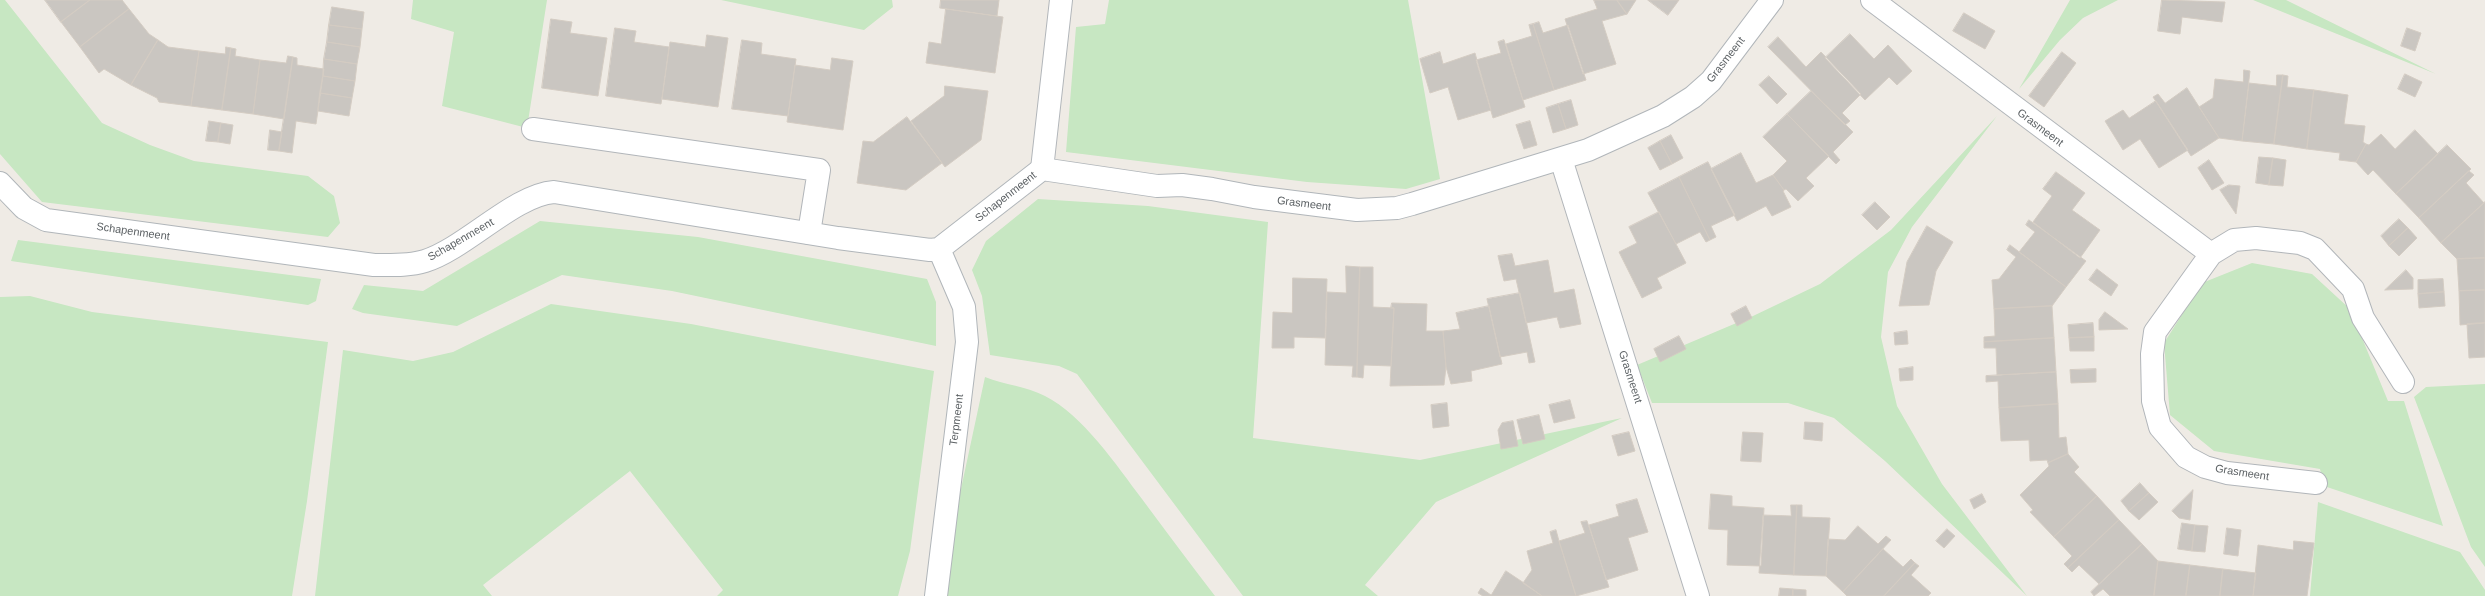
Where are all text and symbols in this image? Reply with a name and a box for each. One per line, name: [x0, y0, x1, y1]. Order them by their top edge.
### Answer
street label: Grasmeent: [1704, 34, 1748, 86]
street label: Grasmeent: [2014, 106, 2066, 150]
street label: Schapenmeent: [973, 169, 1039, 225]
street label: Grasmeent: [1276, 194, 1332, 214]
street label: Schapenmeent: [426, 216, 496, 264]
street label: Schapenmeent: [95, 220, 171, 244]
street label: Grasmeent: [1615, 349, 1645, 405]
street label: Terpmeent: [947, 393, 967, 447]
street label: Grasmeent: [2214, 462, 2270, 484]

